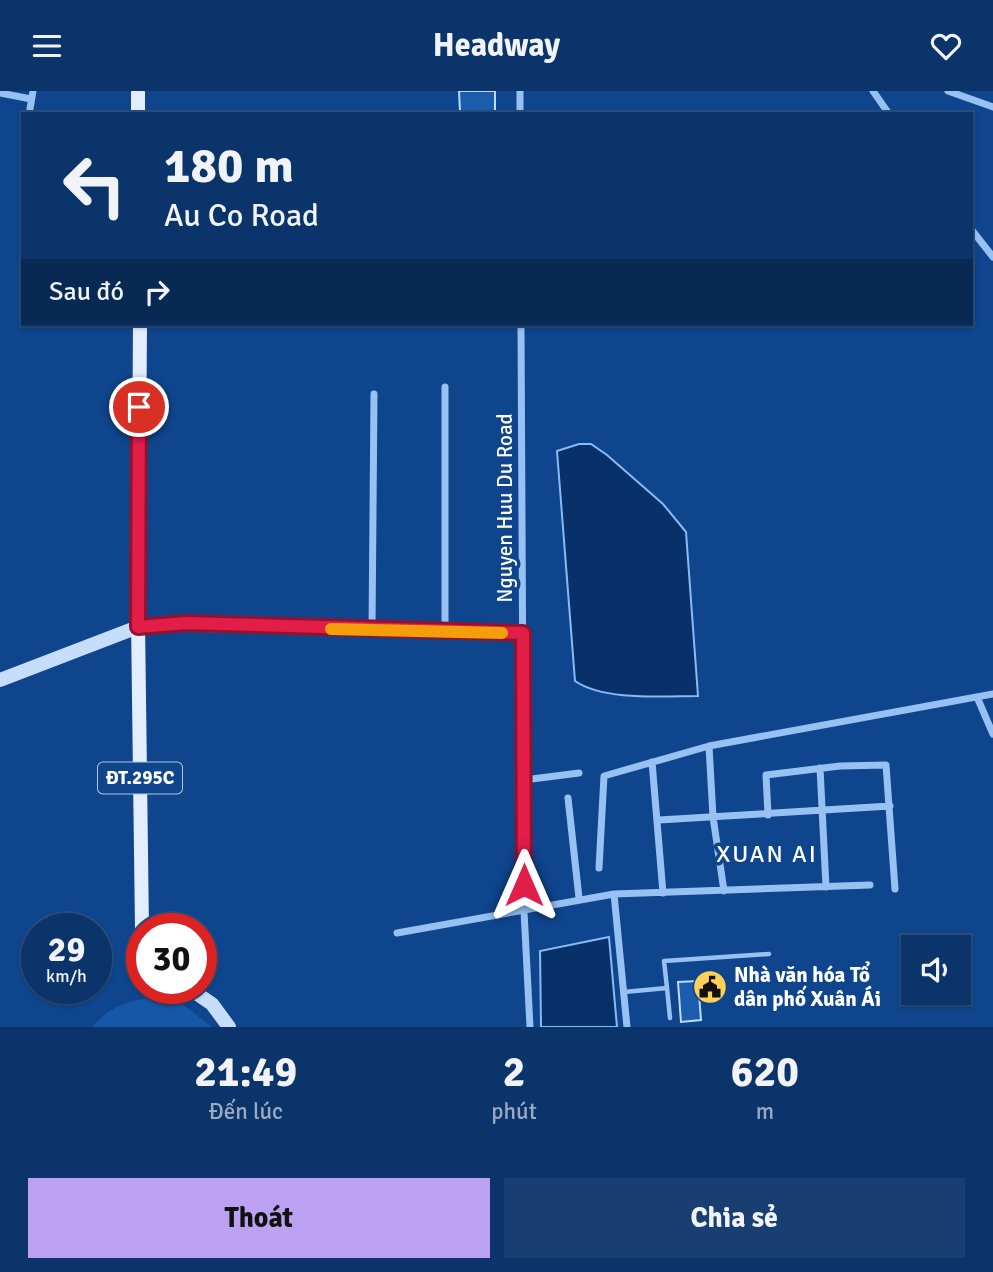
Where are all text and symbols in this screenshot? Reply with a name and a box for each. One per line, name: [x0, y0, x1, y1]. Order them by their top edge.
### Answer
text: Headway: [433, 26, 560, 65]
icon: menu: [28, 27, 66, 65]
icon: heart: [927, 27, 965, 65]
text: 180 m: [164, 136, 294, 196]
icon: left: [49, 140, 140, 231]
text: Au Co Road: [164, 196, 319, 235]
icon: right: [138, 273, 176, 311]
text: Sau đó: [49, 276, 124, 308]
pin: [109, 377, 169, 437]
icon: arrive: [120, 388, 158, 426]
street label: Nguyen Huu Du Road: [492, 413, 518, 603]
road number: ĐT.295C: [98, 763, 182, 793]
district label: XUAN AI: [716, 839, 818, 869]
position arrow: [487, 848, 561, 922]
speed limit sign: 30: [126, 913, 217, 1004]
text: 29: [48, 928, 85, 971]
map controls: [901, 935, 971, 1005]
button: sound: [901, 935, 971, 1005]
place label: Nhà văn hóa Tổ dân phố Xuân Ái: [734, 961, 881, 1012]
text: km/h: [46, 965, 87, 987]
public building icon: Nhà văn hóa Tổ dân phố Xuân Ái: [691, 968, 729, 1006]
text: 21:49: [194, 1047, 297, 1098]
text: 2: [503, 1047, 525, 1098]
text: 620: [731, 1047, 799, 1098]
text: Đến lúc: [209, 1097, 283, 1126]
text: phút: [491, 1097, 537, 1126]
text: m: [756, 1097, 774, 1126]
button: Thoát: [28, 1178, 490, 1258]
button: Chia sẻ: [504, 1178, 965, 1258]

